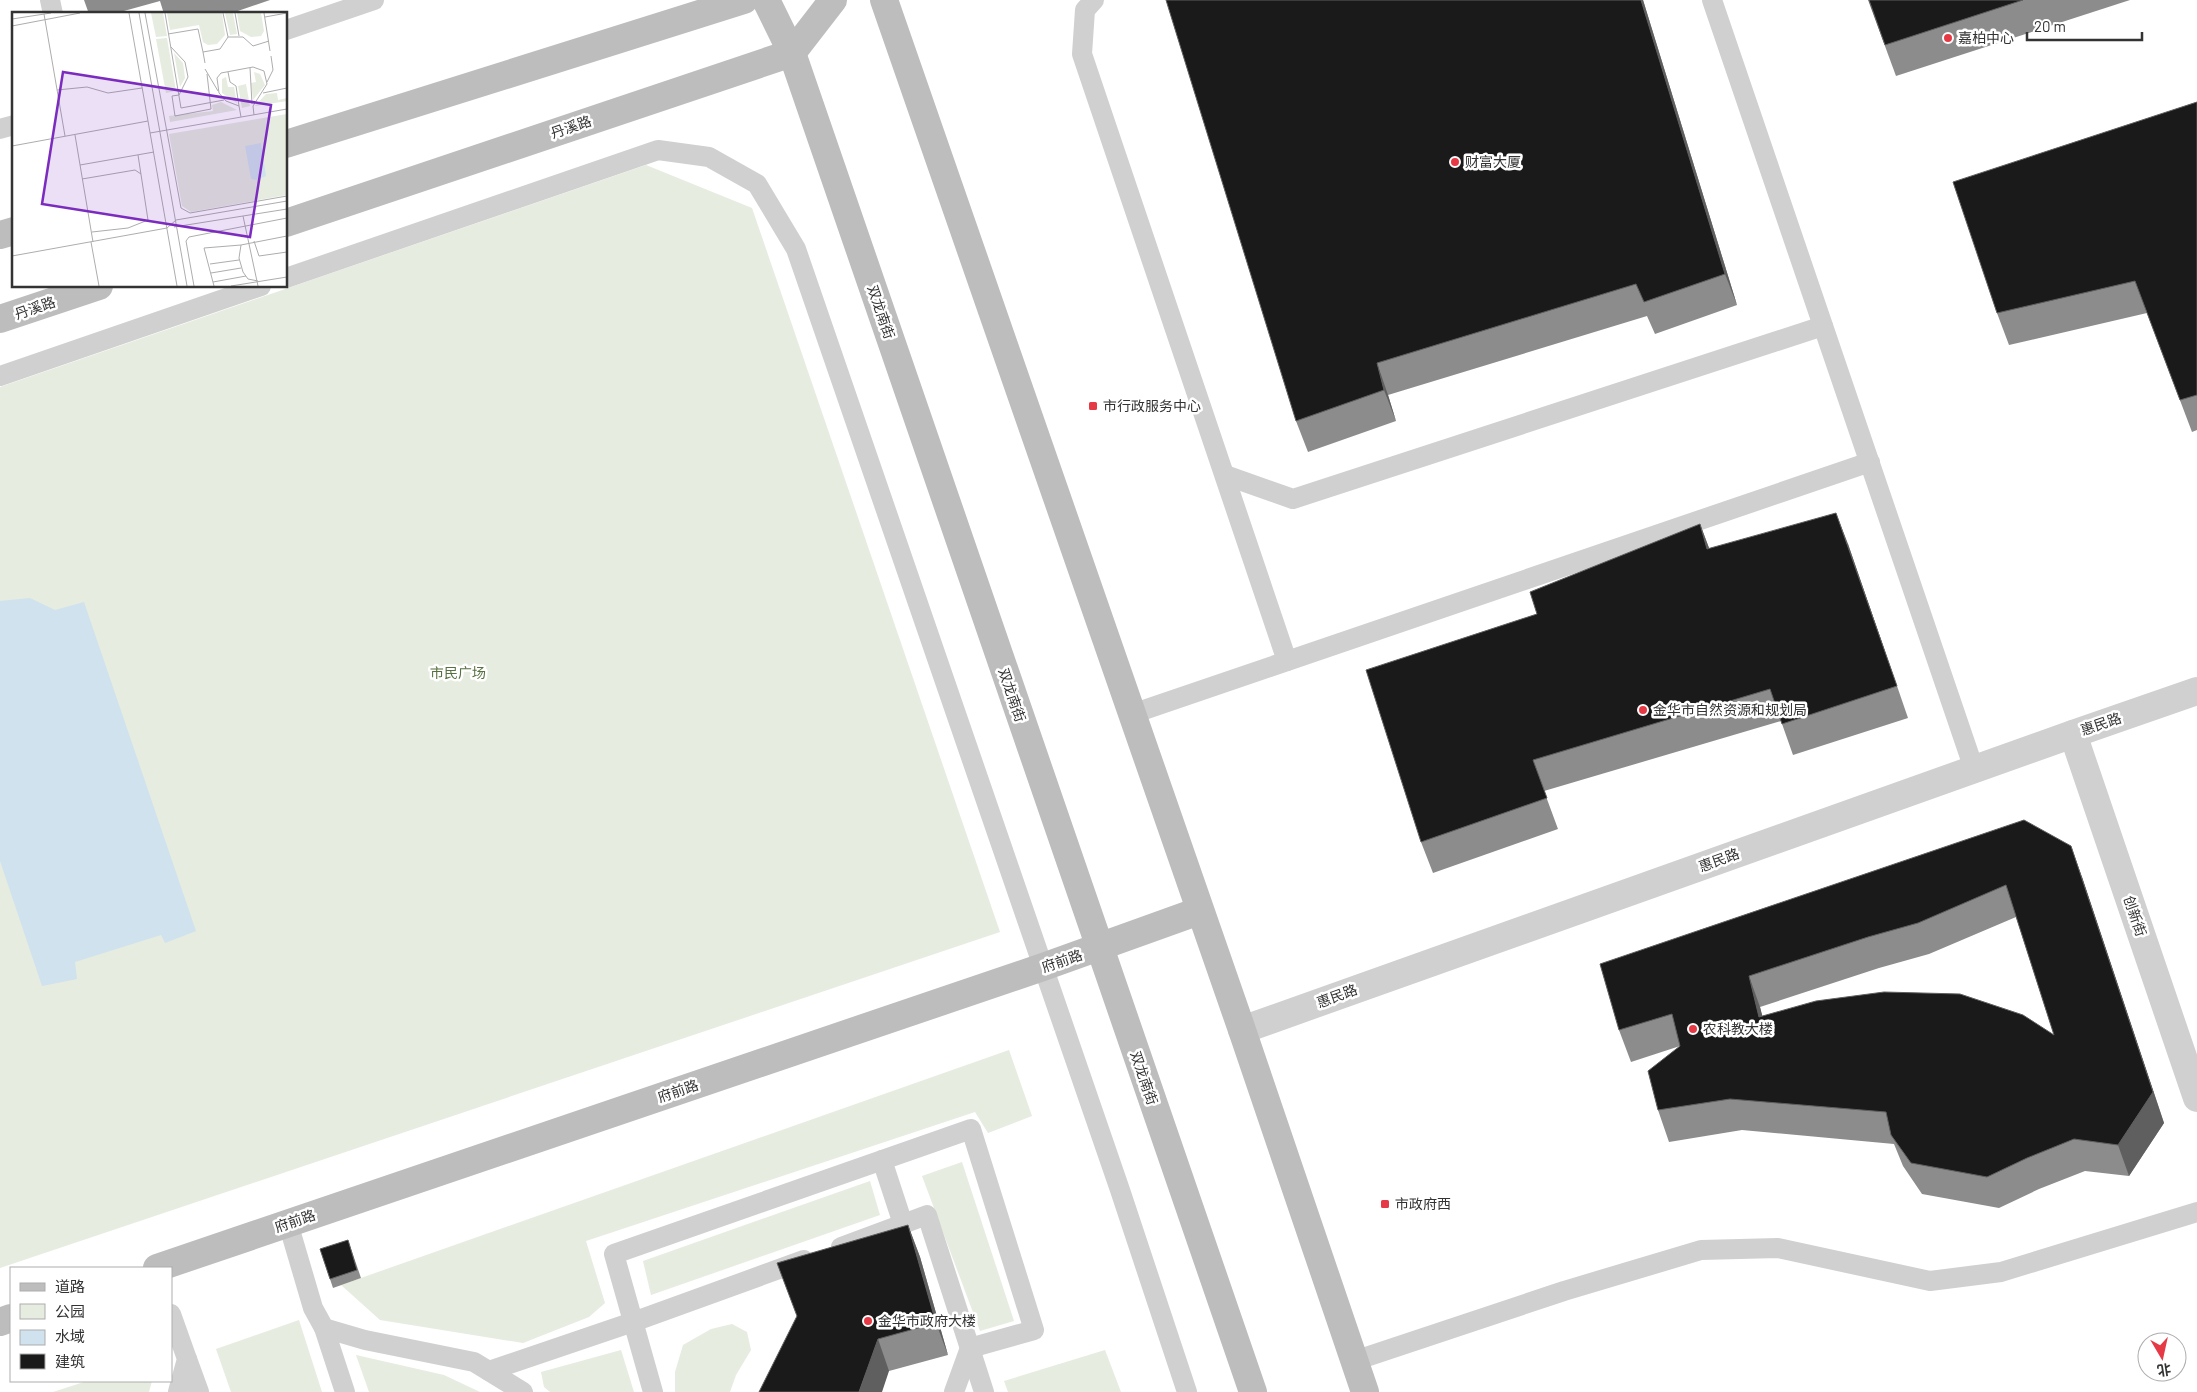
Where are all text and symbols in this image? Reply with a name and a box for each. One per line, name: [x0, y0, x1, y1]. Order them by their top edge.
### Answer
scale bar: [2027, 10, 2142, 42]
inset map: [12, 12, 288, 288]
text: 20 m: [2034, 17, 2066, 35]
place label: 嘉柏中心: [1958, 29, 2014, 46]
marker: 嘉柏中心: [1942, 32, 1954, 44]
street label: 丹溪路: [548, 112, 593, 141]
place label: 财富大厦: [1465, 153, 1521, 170]
marker: 财富大厦: [1449, 156, 1461, 168]
street label: 双龙南街: [864, 283, 899, 341]
street label: 丹溪路: [12, 293, 57, 322]
place label: 市行政服务中心: [1103, 397, 1201, 414]
marker: 市行政服务中心: [1087, 400, 1099, 412]
park label: 市民广场: [430, 664, 486, 681]
street label: 双龙南街: [995, 666, 1030, 724]
place label: 金华市自然资源和规划局: [1653, 701, 1807, 718]
marker: 金华市自然资源和规划局: [1637, 704, 1649, 716]
street label: 惠民路: [2078, 709, 2123, 738]
street label: 惠民路: [1696, 844, 1741, 875]
street label: 创新街: [2121, 893, 2150, 938]
street label: 府前路: [1039, 946, 1084, 975]
street label: 惠民路: [1314, 980, 1359, 1011]
place label: 农科教大楼: [1703, 1020, 1773, 1037]
marker: 农科教大楼: [1687, 1023, 1699, 1035]
street label: 双龙南街: [1127, 1049, 1162, 1107]
street label: 府前路: [655, 1076, 700, 1105]
place label: 市政府西: [1395, 1195, 1451, 1212]
marker: 市政府西: [1379, 1198, 1391, 1210]
street label: 府前路: [272, 1206, 317, 1235]
legend: [10, 1267, 172, 1382]
text: 道路: [55, 1277, 85, 1295]
text: 公园: [55, 1302, 85, 1320]
place label: 金华市政府大楼: [878, 1312, 976, 1329]
marker: 金华市政府大楼: [862, 1315, 874, 1327]
text: 水域: [55, 1327, 85, 1345]
north arrow: [2137, 1332, 2187, 1382]
text: 建筑: [55, 1352, 85, 1370]
text: 北: [2156, 1361, 2172, 1380]

